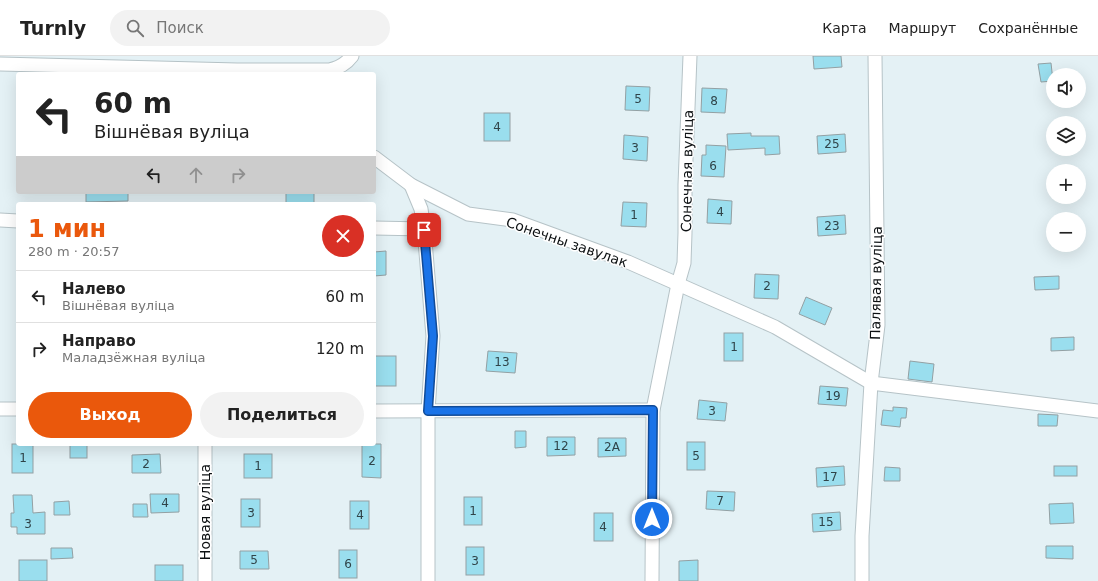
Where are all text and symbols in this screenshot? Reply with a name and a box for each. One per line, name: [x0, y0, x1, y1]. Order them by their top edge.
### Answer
search box: [110, 10, 390, 46]
text: Turnly: [20, 17, 86, 39]
icon: search: [124, 17, 146, 39]
text: Поиск: [156, 19, 204, 37]
text: Карта: [822, 20, 866, 36]
text: Маршрут: [888, 20, 956, 36]
text: Сохранённые: [978, 20, 1078, 36]
map controls: [1046, 68, 1086, 252]
button: sound: [1046, 68, 1086, 108]
text: 60 m: [94, 87, 172, 120]
icon: left: [28, 88, 80, 140]
house number: 5: [634, 92, 642, 106]
house number: 8: [710, 94, 718, 108]
street label: Сонечная вуліца: [678, 110, 696, 232]
button: layers: [1046, 116, 1086, 156]
house number: 4: [493, 120, 501, 134]
text: Вішнёвая вуліца: [94, 121, 250, 142]
house number: 25: [824, 137, 840, 151]
house number: 3: [631, 141, 639, 155]
house number: 6: [709, 159, 717, 173]
icon: left: [143, 164, 165, 186]
icon: ahead: [185, 164, 207, 186]
icon: right: [227, 164, 249, 186]
button: +: [1046, 164, 1086, 204]
house number: 4: [716, 205, 724, 219]
house number: 1: [630, 208, 638, 222]
button: −: [1046, 212, 1086, 252]
pin: [407, 213, 441, 247]
street label: Сонечны завулак: [504, 214, 630, 270]
text: 1 мин: [28, 215, 106, 243]
button: close: [322, 215, 364, 257]
icon: arrive: [413, 219, 435, 241]
house number: 23: [824, 219, 840, 233]
street label: Палявая вуліца: [867, 226, 885, 340]
text: 280 m · 20:57: [28, 244, 119, 259]
house number: 2: [763, 279, 771, 293]
text: Налево: [62, 280, 126, 298]
icon: left: [28, 286, 50, 308]
text: 60 m: [326, 288, 364, 306]
text: Вішнёвая вуліца: [62, 298, 175, 313]
text: Направо: [62, 332, 136, 350]
icon: right: [28, 338, 50, 360]
text: 120 m: [316, 340, 364, 358]
house number: 1: [730, 340, 738, 354]
text: Маладзёжная вуліца: [62, 350, 206, 365]
house number: 13: [494, 355, 510, 369]
house number: 19: [825, 389, 841, 403]
button: Выход: [28, 392, 192, 438]
button: Поделиться: [200, 392, 364, 438]
house number: 3: [708, 404, 716, 418]
house number: 12: [553, 439, 569, 453]
house number: 2А: [604, 440, 621, 454]
house number: 5: [692, 449, 700, 463]
house number: 1: [19, 451, 27, 465]
house number: 2: [368, 454, 376, 468]
house number: 2: [142, 457, 150, 471]
house number: 1: [254, 459, 262, 473]
street label: Новая вуліца: [197, 464, 213, 560]
house number: 17: [822, 470, 838, 484]
house number: 7: [716, 494, 724, 508]
house number: 4: [161, 496, 169, 510]
position arrow: [631, 498, 673, 540]
house number: 1: [469, 504, 477, 518]
house number: 3: [247, 506, 255, 520]
house number: 4: [356, 508, 364, 522]
house number: 15: [818, 515, 834, 529]
house number: 3: [24, 517, 32, 531]
house number: 4: [599, 520, 607, 534]
house number: 5: [250, 553, 258, 567]
house number: 3: [471, 554, 479, 568]
house number: 6: [344, 557, 352, 571]

